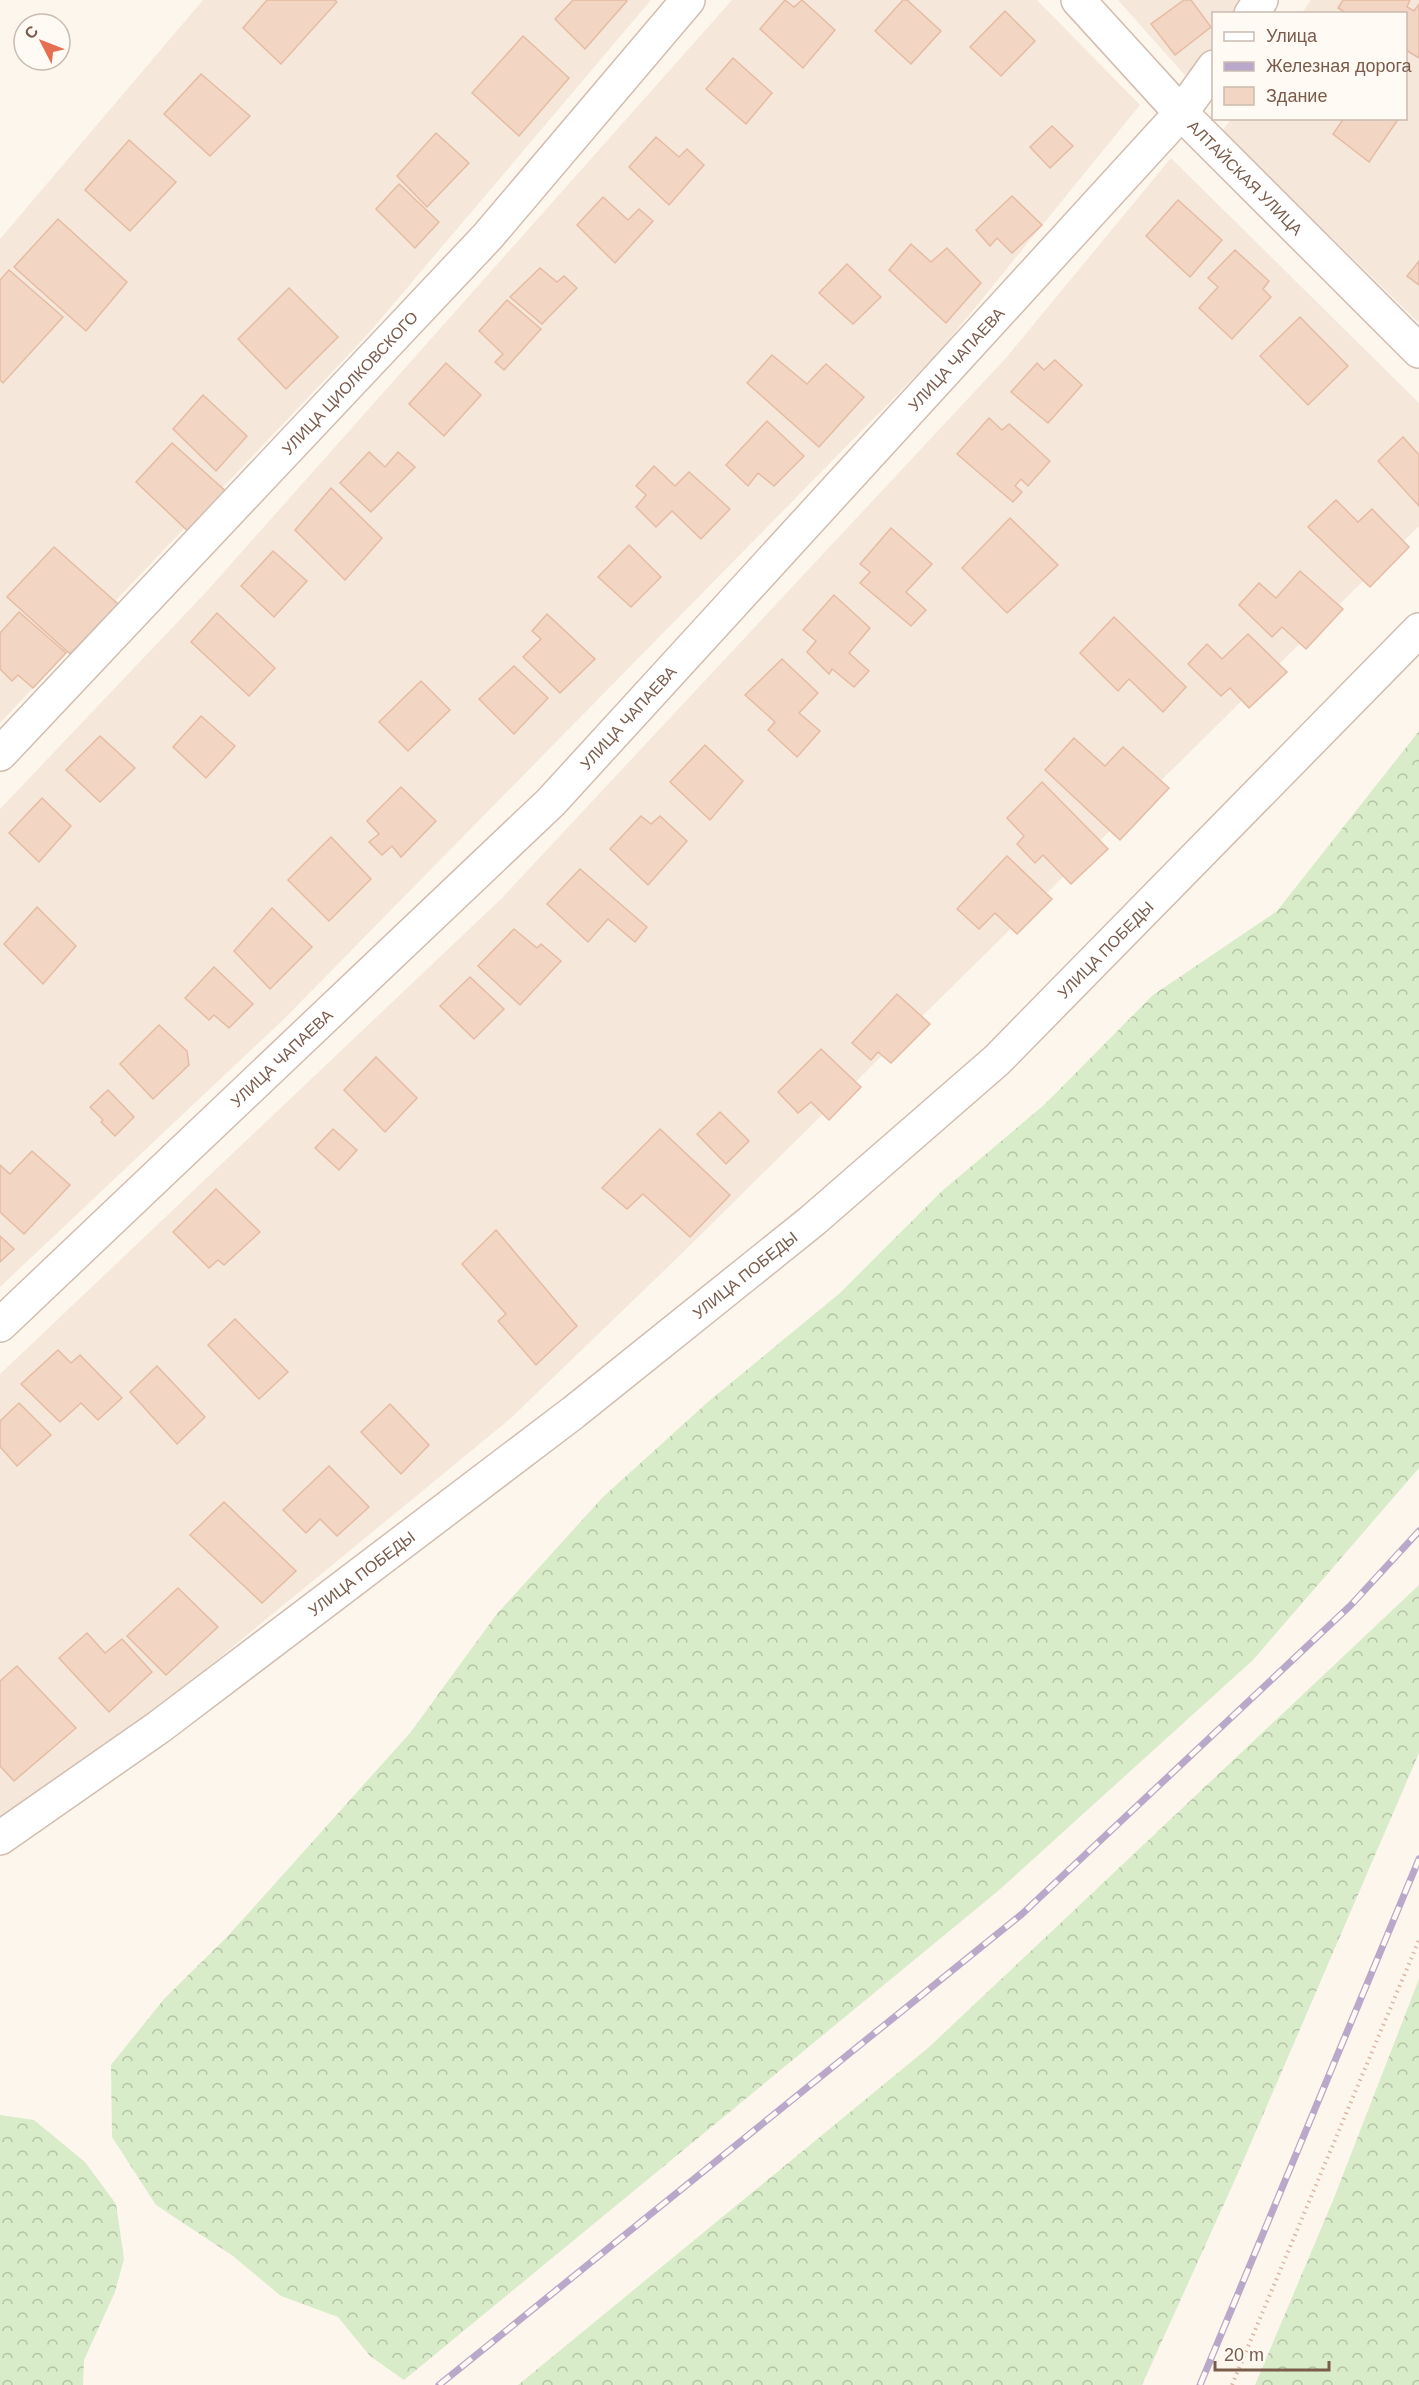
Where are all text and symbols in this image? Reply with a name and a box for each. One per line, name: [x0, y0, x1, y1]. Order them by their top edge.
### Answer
north arrow: [12, 12, 72, 72]
legend: [1212, 12, 1407, 120]
text: С: [21, 22, 42, 42]
text: Улица: [1266, 26, 1318, 46]
text: Железная дорога: [1266, 56, 1413, 76]
text: Здание: [1266, 86, 1327, 106]
street label: АЛТАЙСКАЯ УЛИЦА: [1185, 117, 1306, 238]
street label: УЛИЦА ЧАПАЕВА: [905, 304, 1008, 414]
street label: УЛИЦА ЦИОЛКОВСКОГО: [278, 308, 421, 458]
street label: УЛИЦА ЧАПАЕВА: [577, 662, 680, 773]
street label: УЛИЦА ПОБЕДЫ: [1054, 898, 1156, 1002]
street label: УЛИЦА ЧАПАЕВА: [227, 1006, 336, 1110]
street label: УЛИЦА ПОБЕДЫ: [689, 1228, 800, 1322]
street label: УЛИЦА ПОБЕДЫ: [305, 1528, 418, 1619]
scale bar: [1215, 2334, 1329, 2372]
text: 20 m: [1224, 2345, 1264, 2365]

